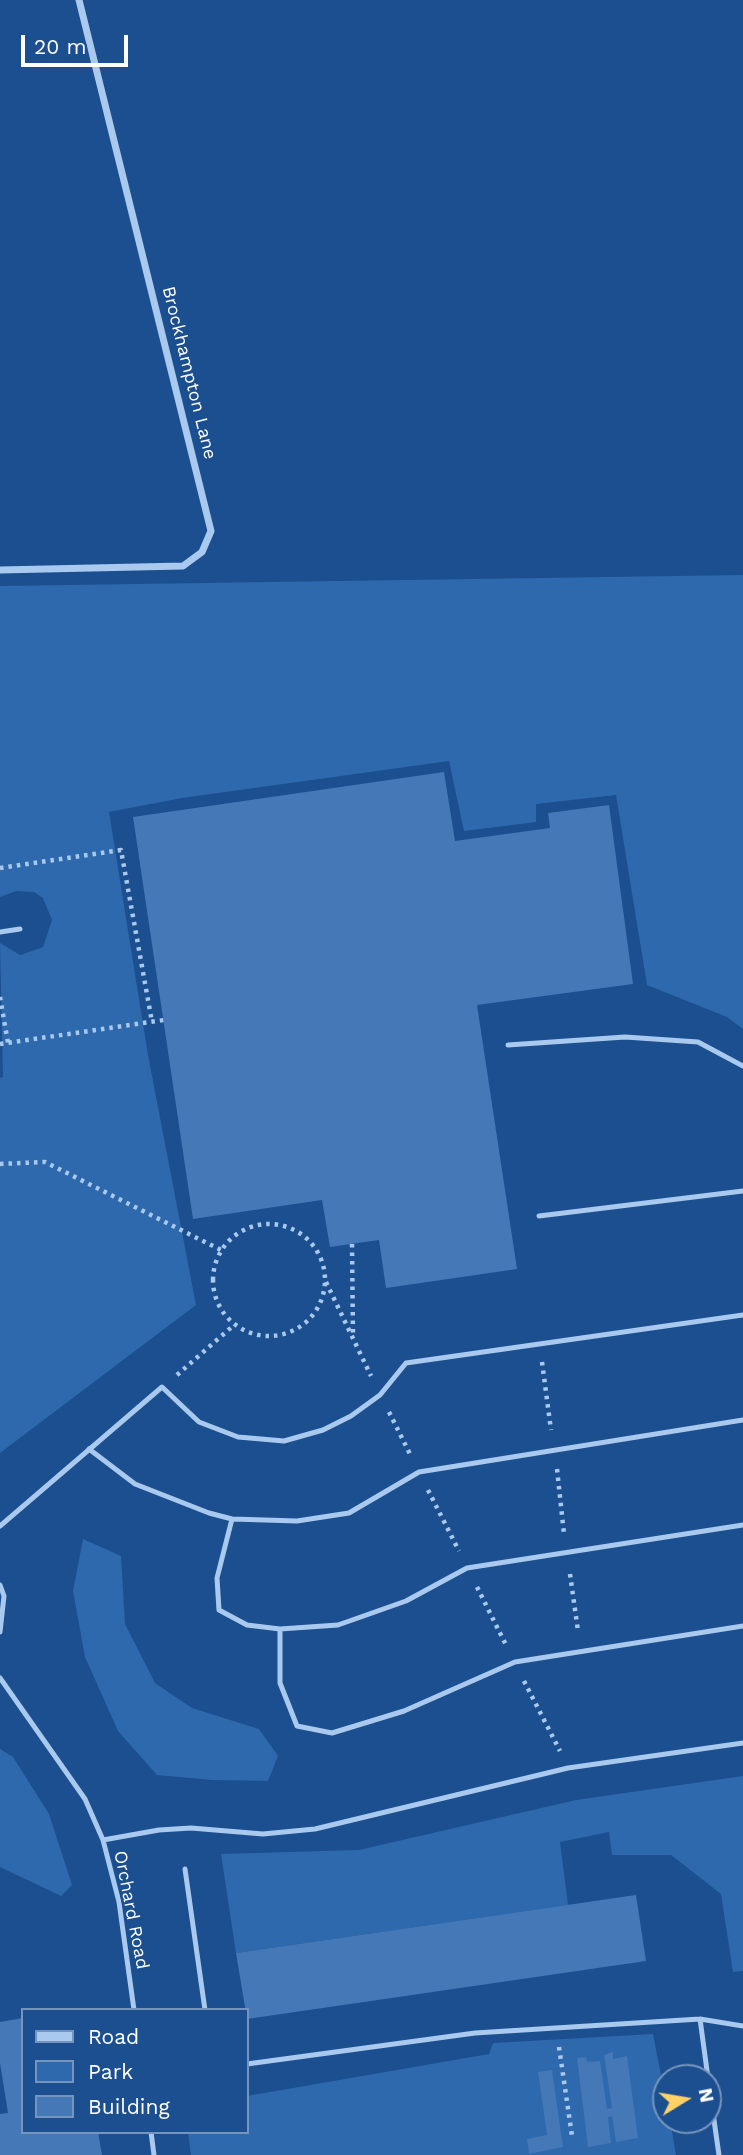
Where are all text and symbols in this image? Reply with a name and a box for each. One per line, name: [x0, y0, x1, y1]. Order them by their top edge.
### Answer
scale bar: [24, 21, 131, 65]
text: 20 m: [34, 34, 86, 59]
street label: Brockhampton Lane: [157, 284, 221, 462]
street label: Orchard Road: [109, 1849, 153, 1971]
legend: [21, 2008, 248, 2134]
text: Road: [88, 2024, 139, 2049]
text: Park: [88, 2059, 133, 2084]
north arrow: [652, 2064, 722, 2134]
text: N: [694, 2086, 719, 2104]
text: Building: [88, 2094, 170, 2119]

